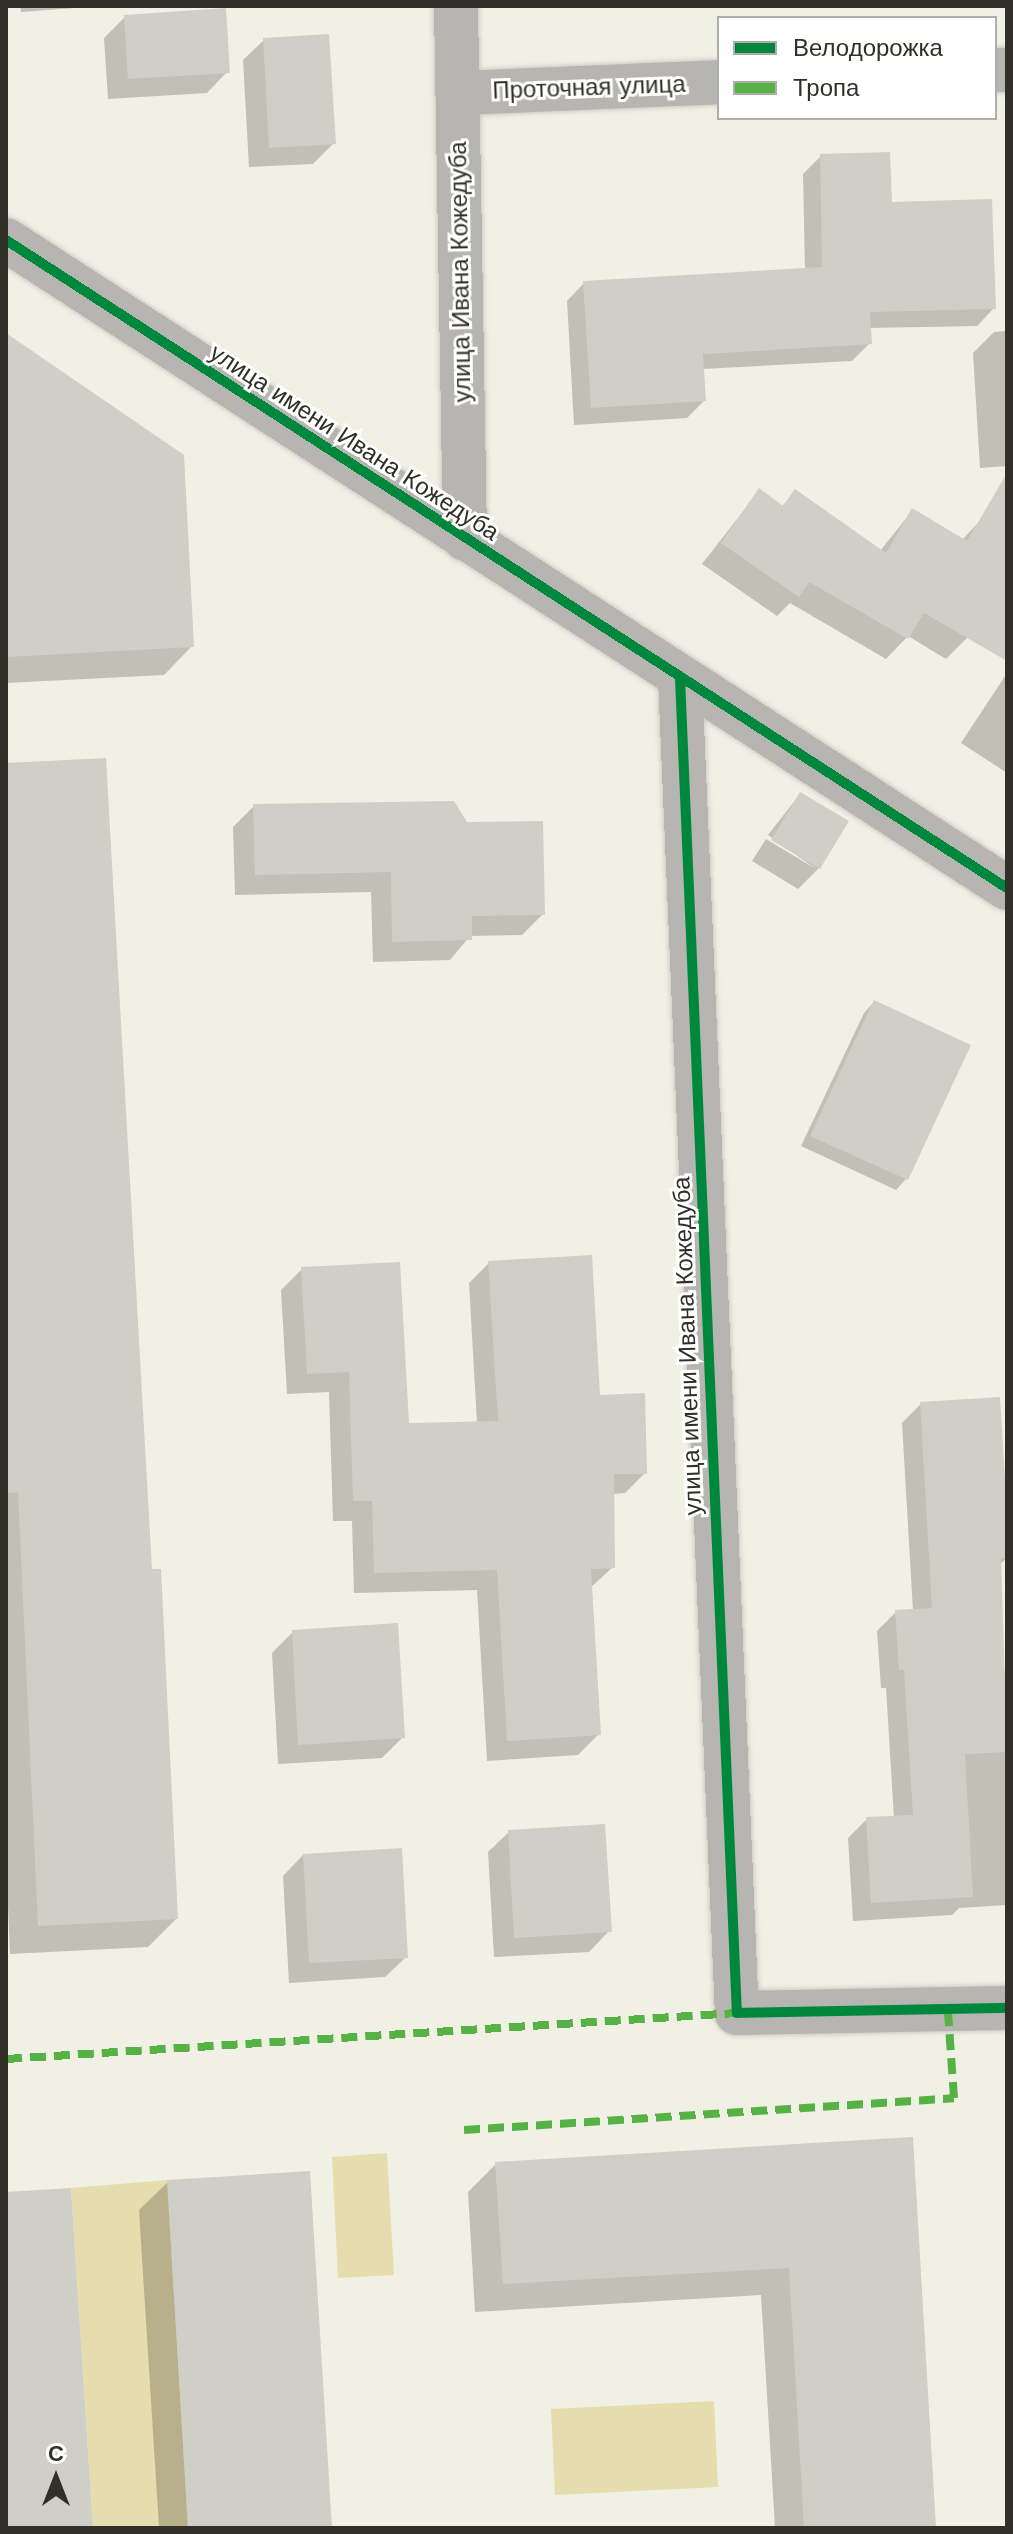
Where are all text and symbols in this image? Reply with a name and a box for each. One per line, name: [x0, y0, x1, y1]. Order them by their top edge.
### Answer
legend: [717, 16, 997, 120]
text: Велодорожка: [793, 34, 943, 62]
street label: Проточная улица: [492, 70, 686, 106]
text: Тропа: [793, 74, 859, 102]
street label: улица Ивана Кожедуба: [444, 141, 478, 403]
street label: улица имени Ивана Кожедуба: [204, 339, 504, 547]
street label: улица имени Ивана Кожедуба: [668, 1176, 708, 1516]
north arrow: [16, 2438, 96, 2518]
text: С: [48, 2441, 64, 2466]

